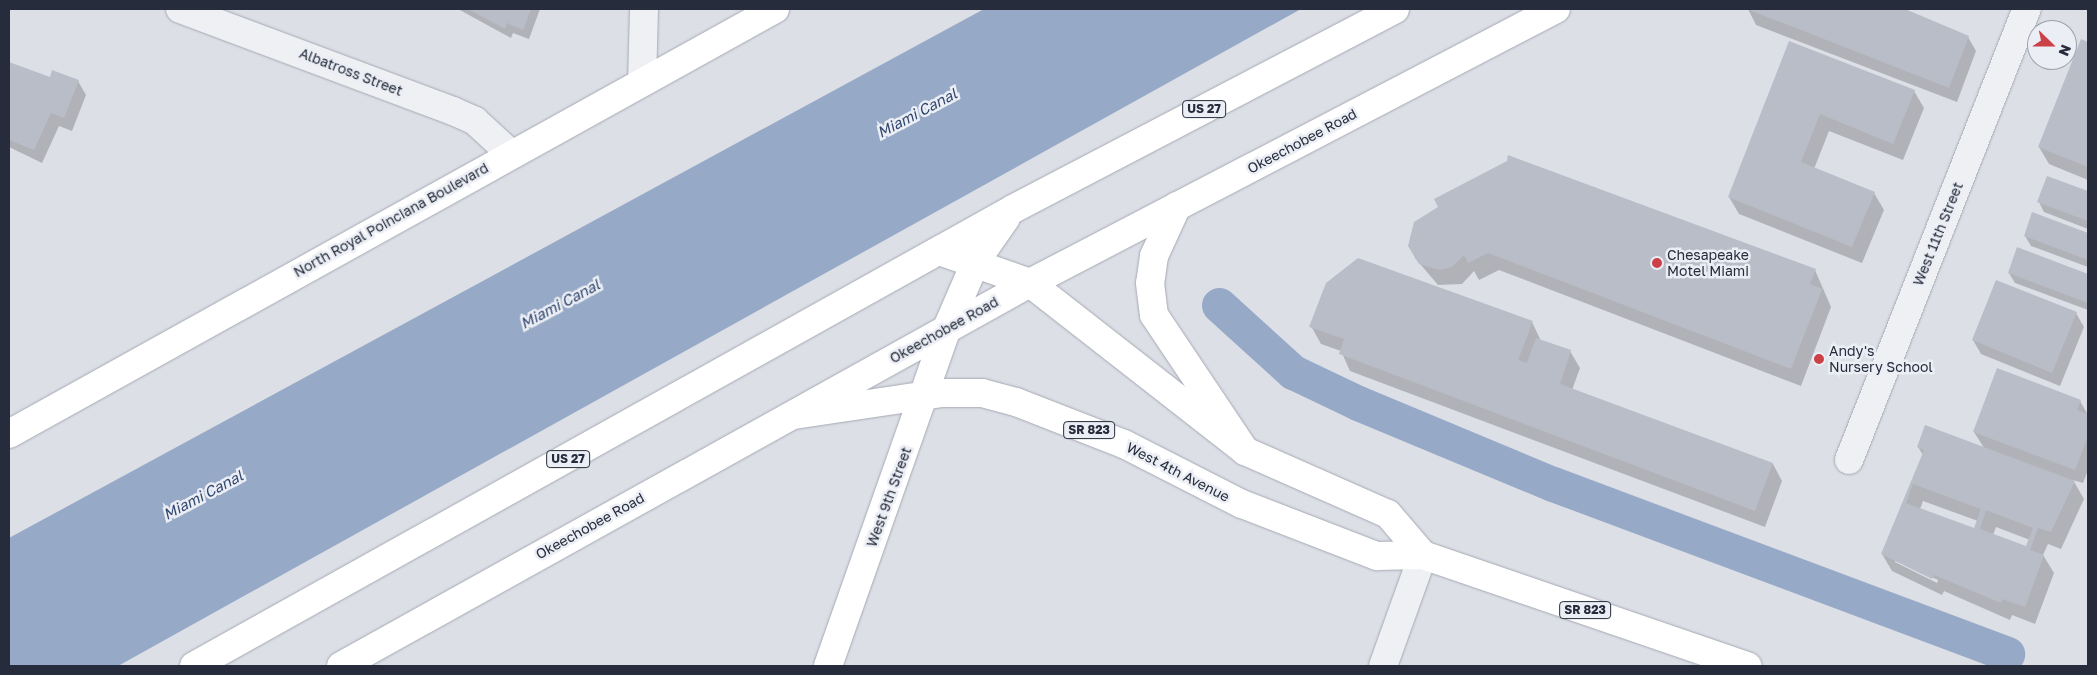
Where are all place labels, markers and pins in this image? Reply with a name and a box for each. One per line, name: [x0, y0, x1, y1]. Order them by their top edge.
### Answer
place label: Chesapeake Motel Miami: [1667, 247, 1749, 280]
marker: Chesapeake Motel Miami: [1651, 257, 1663, 269]
place label: Andy's Nursery School: [1829, 343, 1933, 376]
marker: Andy's Nursery School: [1813, 353, 1825, 365]

